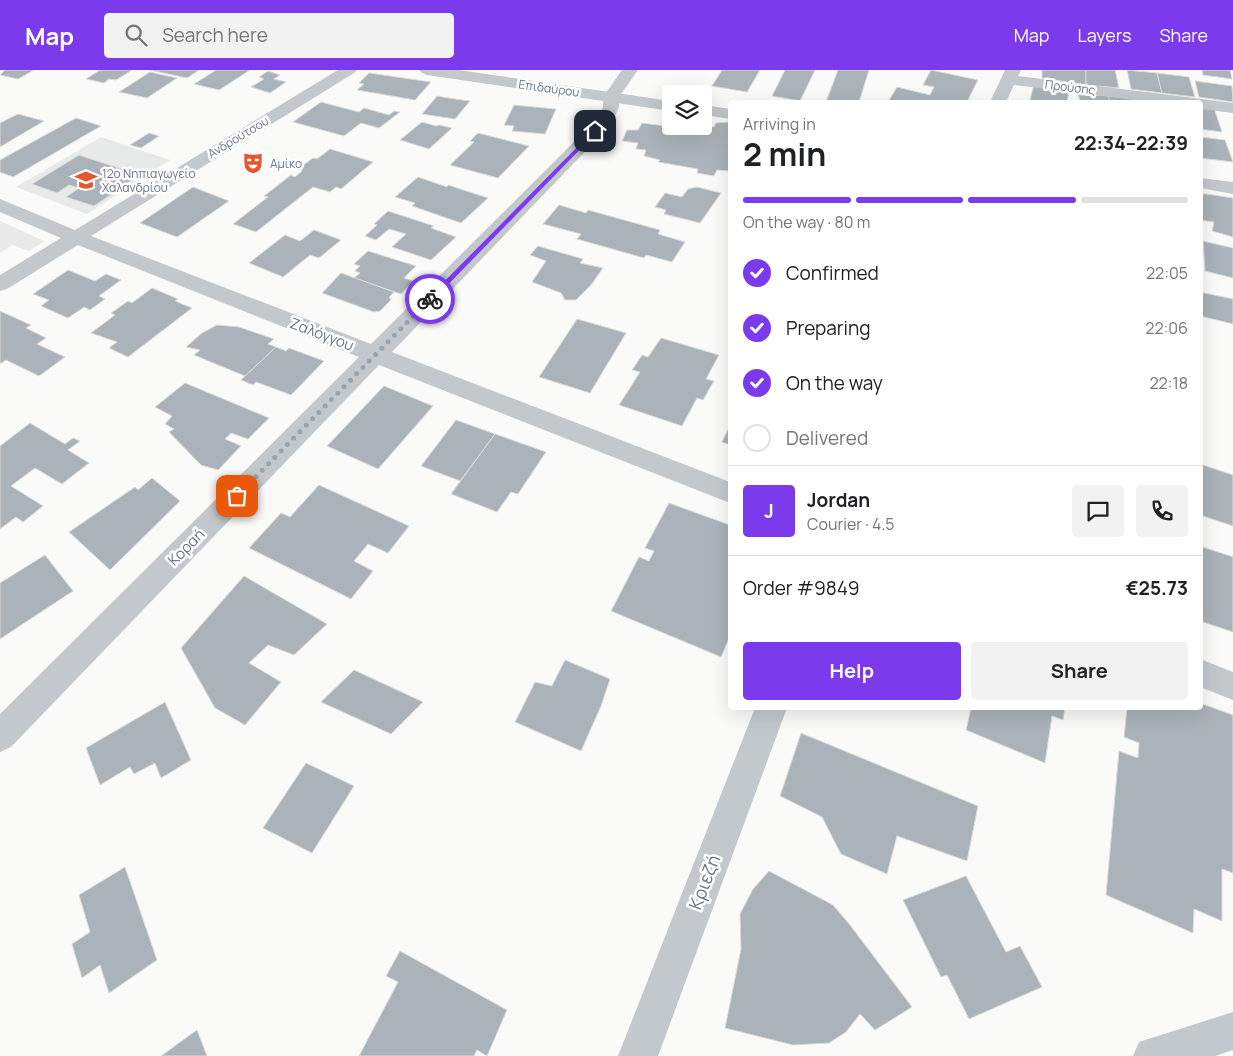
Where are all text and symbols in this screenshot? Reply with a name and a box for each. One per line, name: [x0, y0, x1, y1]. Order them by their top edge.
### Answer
search box: [104, 13, 454, 58]
text: Map: [25, 19, 74, 52]
icon: search: [122, 21, 150, 49]
text: Search here: [162, 22, 268, 48]
text: Map: [1014, 23, 1049, 47]
text: Layers: [1077, 23, 1131, 47]
text: Share: [1159, 23, 1208, 47]
street label: Επιδαύρου: [517, 75, 581, 101]
street label: Προύσης: [1044, 75, 1096, 99]
map controls: [662, 85, 712, 135]
button: layers: [662, 85, 712, 135]
pin: [574, 110, 616, 152]
street label: Ανδρούτσου: [204, 112, 272, 162]
text: Arriving in: [743, 113, 816, 135]
icon: home: [581, 117, 609, 145]
text: 22:34–22:39: [1074, 130, 1188, 156]
text: 2 min: [743, 132, 826, 176]
theatre icon: Αμίκο: [240, 150, 266, 176]
place label: Αμίκο: [270, 155, 302, 172]
place label: 12ο Νηπιαγωγείο Χαλανδρίου: [102, 165, 196, 196]
school or university icon: 12ο Νηπιαγωγείο Χαλανδρίου: [73, 167, 99, 193]
text: On the way · 80 m: [743, 211, 870, 233]
icon: check: [743, 259, 771, 287]
text: Confirmed: [786, 260, 879, 286]
text: 22:05: [1146, 262, 1188, 284]
courier: [405, 274, 455, 324]
icon: bike: [416, 285, 444, 313]
street label: Ζαλόγγου: [287, 312, 357, 356]
icon: check: [743, 314, 771, 342]
text: Preparing: [786, 315, 871, 341]
text: 22:06: [1145, 317, 1188, 339]
icon: check: [743, 369, 771, 397]
text: On the way: [786, 370, 883, 396]
text: 22:18: [1149, 372, 1188, 394]
text: Delivered: [786, 425, 868, 451]
pin: [216, 475, 258, 517]
icon: bag: [223, 482, 251, 510]
button: chat: [1072, 485, 1124, 537]
button: phone: [1136, 485, 1188, 537]
text: Jordan: [807, 487, 870, 513]
text: J: [764, 498, 774, 524]
text: Courier · 4.5: [807, 513, 894, 535]
street label: Κοραή: [163, 524, 209, 570]
text: Order #9849: [743, 575, 860, 601]
text: €25.73: [1126, 575, 1188, 601]
button: Help: [743, 642, 961, 700]
button: Share: [971, 642, 1188, 700]
street label: Κριεζή: [683, 851, 725, 913]

